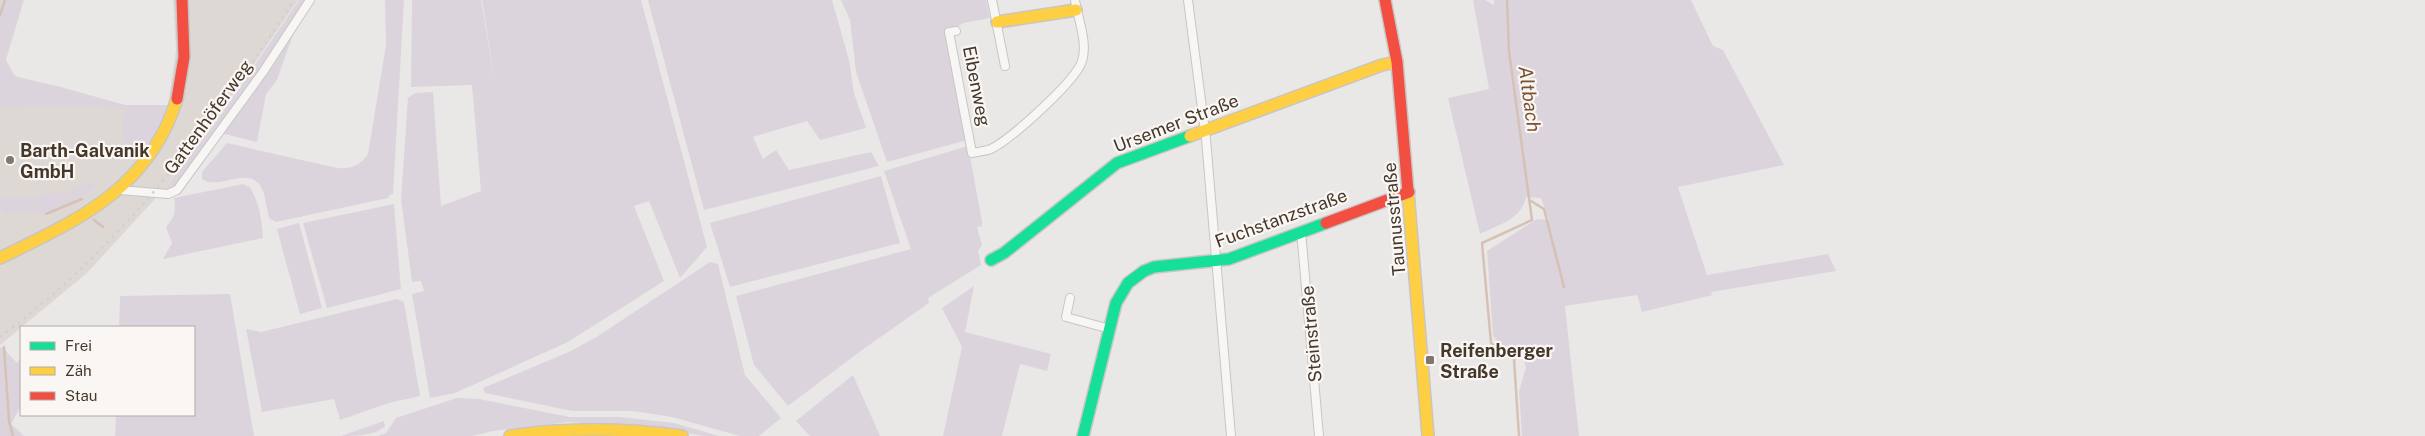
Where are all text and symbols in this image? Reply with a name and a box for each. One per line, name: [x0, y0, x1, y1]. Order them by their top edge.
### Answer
street label: Eibenweg: [959, 44, 995, 128]
street label: Gattenhöferweg: [160, 56, 256, 178]
water label: Altbach: [1514, 65, 1546, 133]
street label: Ursemer Straße: [1110, 89, 1242, 157]
place label: Barth-Galvanik GmbH: [20, 140, 150, 182]
marker: Barth-Galvanik GmbH: [4, 154, 16, 166]
street label: Taunusstraße: [1379, 162, 1409, 276]
street label: Fuchstanzstraße: [1212, 184, 1350, 252]
street label: Steinstraße: [1296, 285, 1326, 383]
legend: [20, 326, 195, 416]
text: Frei: [65, 337, 92, 354]
place label: Reifenberger Straße: [1440, 340, 1554, 382]
marker: Reifenberger Straße: [1424, 354, 1436, 366]
text: Zäh: [65, 362, 92, 379]
text: Stau: [65, 387, 98, 404]

